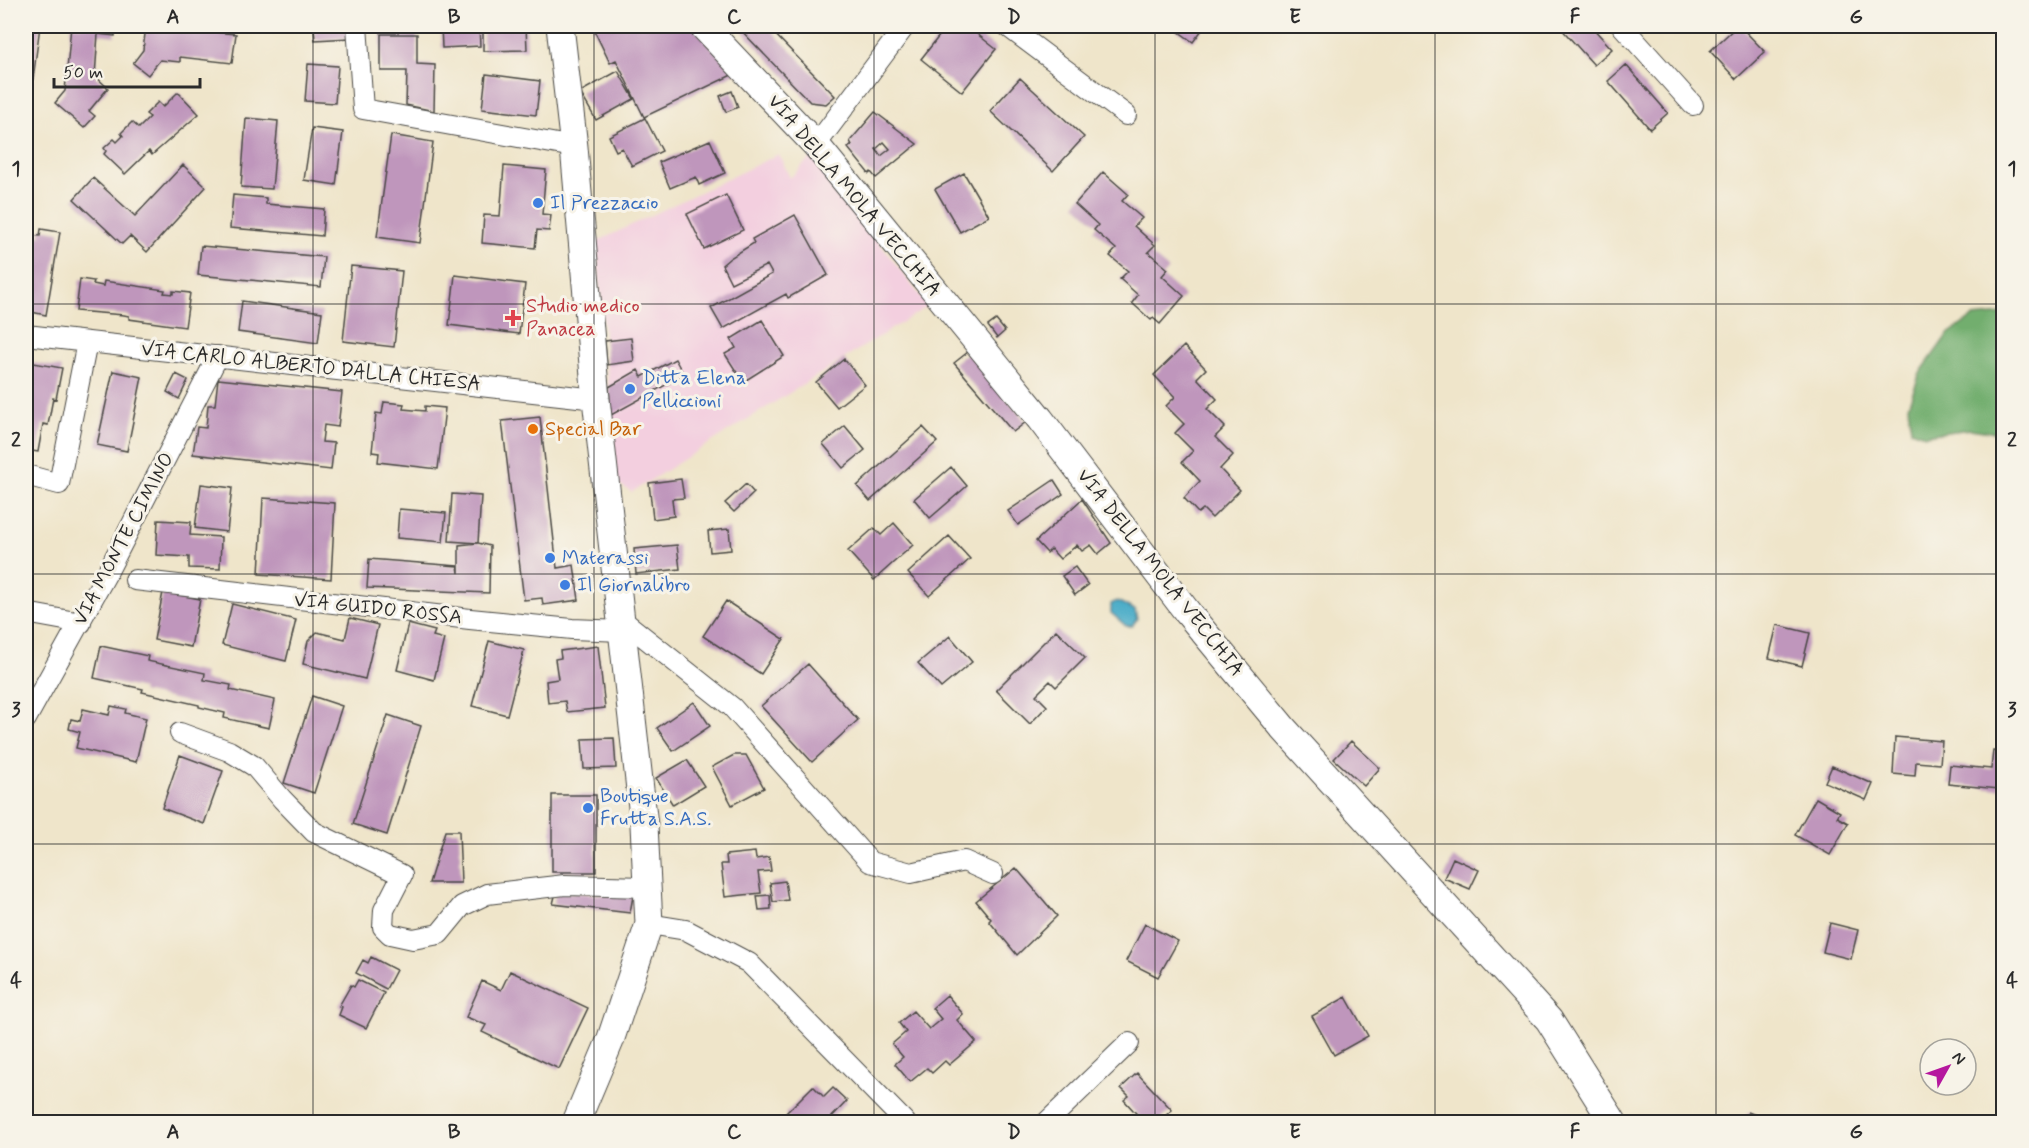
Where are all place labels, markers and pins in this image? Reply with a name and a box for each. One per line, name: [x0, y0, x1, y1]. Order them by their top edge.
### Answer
place label: Il Prezzaccio: [550, 190, 658, 217]
marker: Il Prezzaccio: [531, 196, 545, 210]
place label: Studio medico Panacea: [526, 293, 640, 343]
marker: Studio medico Panacea: [504, 309, 522, 327]
place label: Ditta Elena Pelliccioni: [642, 365, 746, 415]
marker: Ditta Elena Pelliccioni: [623, 382, 637, 396]
place label: Special Bar: [545, 416, 642, 443]
marker: Special Bar: [526, 422, 540, 436]
place label: Materassi: [562, 545, 649, 572]
marker: Materassi: [543, 551, 557, 565]
place label: Il Giornalibro: [577, 572, 690, 599]
marker: Il Giornalibro: [558, 578, 572, 592]
place label: Boutique Frutta S.A.S.: [600, 783, 711, 833]
marker: Boutique Frutta S.A.S.: [581, 801, 595, 815]

